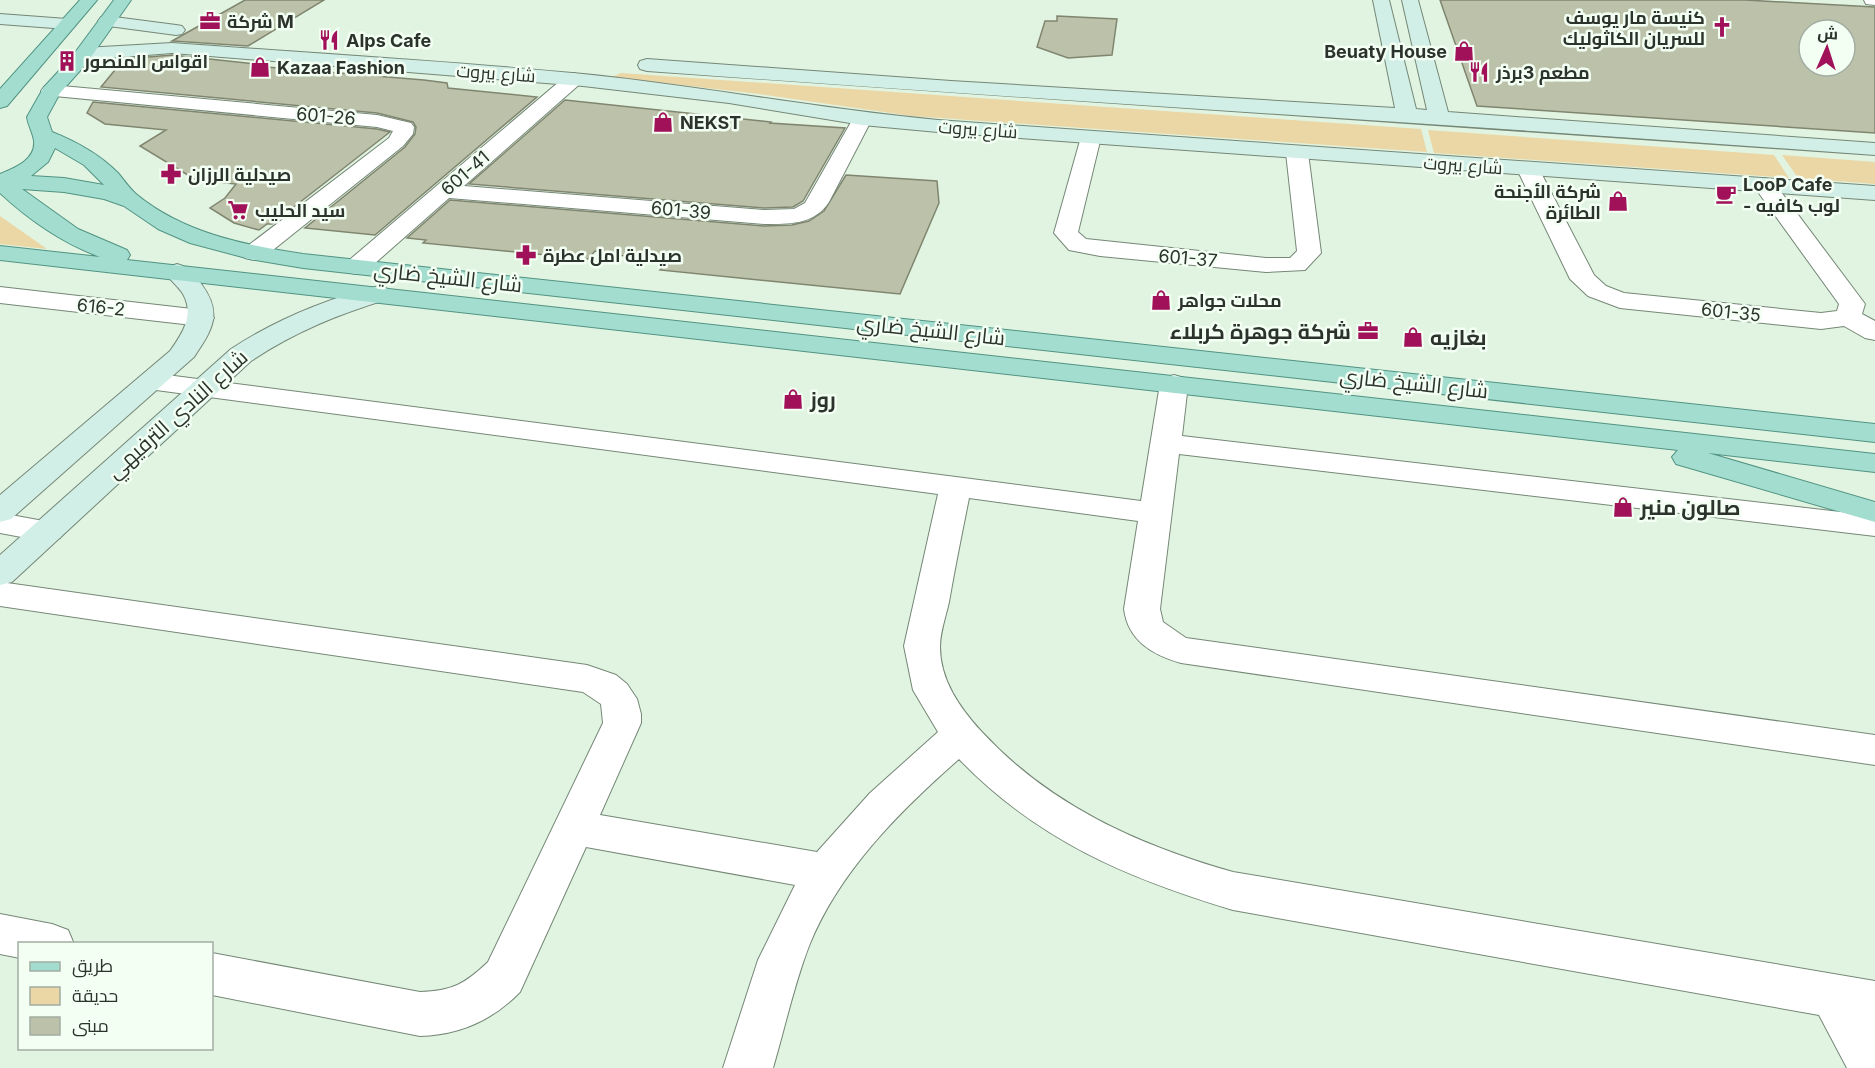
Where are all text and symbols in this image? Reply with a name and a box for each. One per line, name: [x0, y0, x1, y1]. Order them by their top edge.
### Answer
place label: كنيسة مار يوسف للسريان الكاثوليك: [1563, 7, 1705, 50]
office icon: شركة M: [198, 9, 222, 33]
place label: شركة M: [227, 11, 294, 33]
church icon: كنيسة مار يوسف للسريان الكاثوليك: [1710, 15, 1734, 39]
north arrow: [1797, 18, 1857, 78]
text: ش: [1817, 22, 1839, 44]
restaurant icon: Alps Cafe: [317, 28, 341, 52]
place label: Alps Cafe: [346, 30, 432, 51]
shop icon: Beuaty House: [1452, 39, 1476, 63]
place label: Beuaty House: [1324, 41, 1447, 62]
building icon: اقواس المنصور: [55, 49, 79, 73]
place label: اقواس المنصور: [83, 51, 208, 73]
shop icon: Kazaa Fashion: [248, 55, 272, 79]
place label: Kazaa Fashion: [277, 57, 405, 78]
street label: شارع بيروت: [455, 60, 536, 88]
restaurant icon: مطعم 3برذر: [1467, 60, 1491, 84]
place label: مطعم 3برذر: [1495, 62, 1590, 85]
street label: 601-26: [295, 103, 357, 129]
shop icon: NEKST: [651, 110, 675, 134]
place label: NEKST: [680, 112, 741, 133]
street label: شارع بيروت: [937, 116, 1018, 144]
street label: 601-41: [437, 146, 493, 200]
street label: شارع بيروت: [1422, 152, 1503, 180]
pharmacy icon: صيدلية الرزان: [159, 162, 183, 186]
place label: صيدلية الرزان: [188, 164, 291, 186]
place label: LooP Cafe - لوب كافيه: [1743, 174, 1840, 217]
place label: شركة الأجنحة الطائرة: [1494, 181, 1601, 224]
cafe icon: LooP Cafe - لوب كافيه: [1714, 182, 1738, 206]
shop icon: شركة الأجنحة الطائرة: [1606, 189, 1630, 213]
street label: 601-39: [650, 197, 712, 223]
supermarket icon: سيد الحليب: [226, 198, 250, 222]
place label: سيد الحليب: [255, 200, 345, 221]
pharmacy icon: صيدلية امل عطرة: [514, 243, 538, 267]
place label: صيدلية امل عطرة: [543, 245, 682, 267]
street label: 601-37: [1158, 245, 1218, 271]
street label: شارع الشيخ ضاري: [372, 257, 523, 301]
shop icon: محلات جواهر: [1149, 288, 1173, 312]
place label: محلات جواهر: [1177, 290, 1282, 312]
street label: 616-2: [76, 294, 126, 320]
street label: 601-35: [1700, 298, 1762, 326]
street label: شارع الشيخ ضاري: [855, 310, 1006, 354]
place label: شركة جوهرة كربلاء: [1170, 319, 1351, 345]
office icon: شركة جوهرة كربلاء: [1356, 319, 1380, 343]
shop icon: بغازيه: [1401, 325, 1425, 349]
place label: بغازيه: [1430, 325, 1486, 350]
street label: شارع النادي الترفيهي: [102, 344, 255, 487]
street label: شارع الشيخ ضاري: [1338, 363, 1489, 407]
shop icon: روز: [781, 387, 805, 411]
place label: روز: [809, 387, 836, 413]
shop icon: صالون منير: [1611, 495, 1635, 519]
place label: صالون منير: [1639, 495, 1740, 521]
legend: [18, 942, 213, 1050]
text: طريق: [72, 955, 113, 978]
text: حديقة: [72, 985, 118, 1006]
text: مبنى: [72, 1015, 109, 1037]

